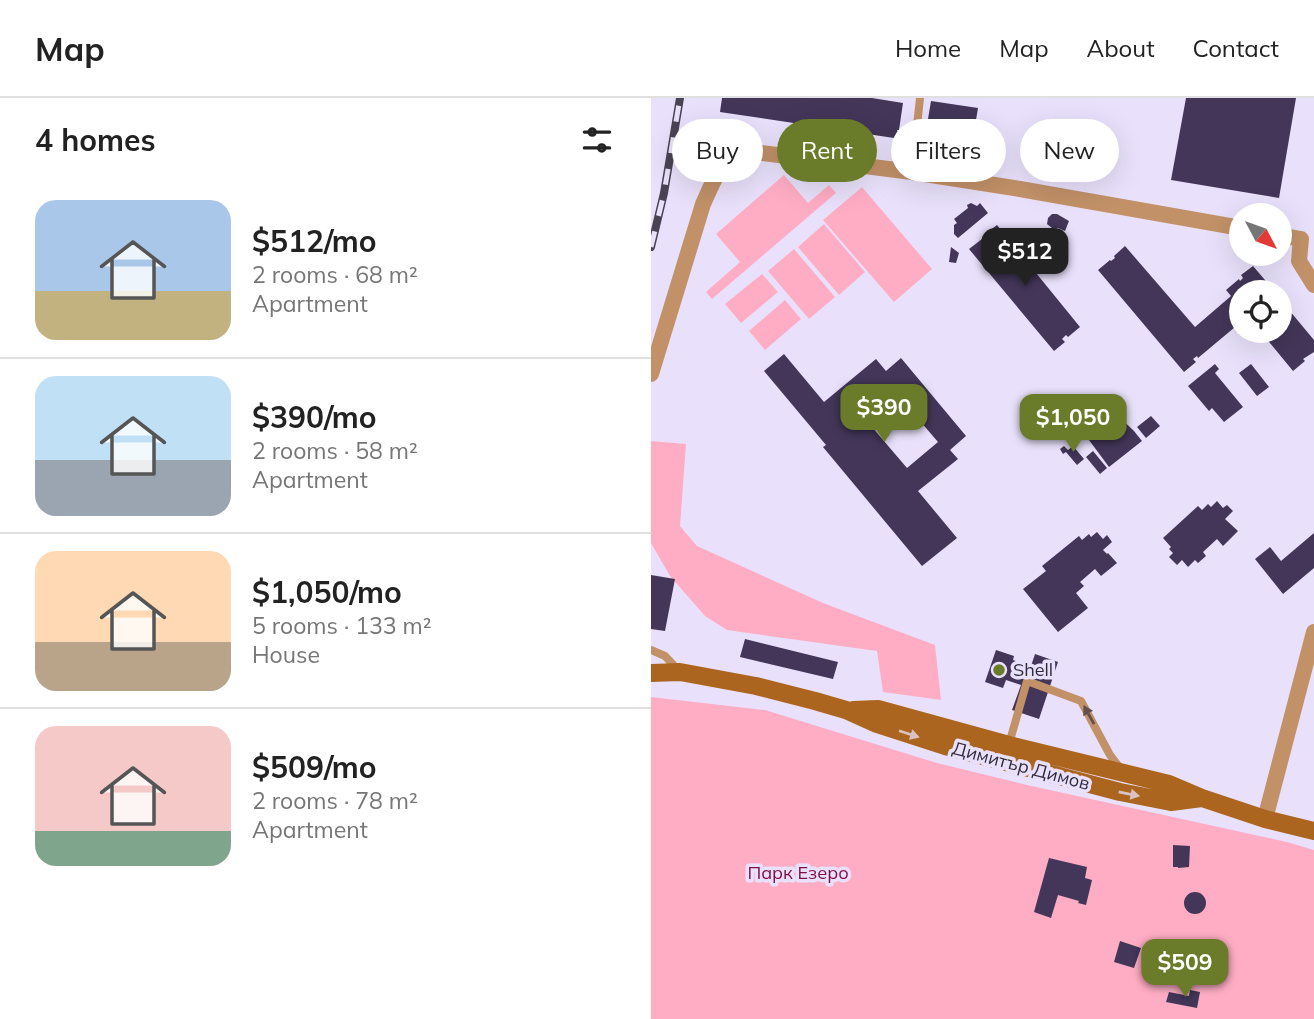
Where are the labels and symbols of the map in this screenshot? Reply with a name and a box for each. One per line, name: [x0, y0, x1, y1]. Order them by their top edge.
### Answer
north arrow: [1229, 203, 1291, 266]
pin: $512: [984, 228, 1066, 288]
pin: $390: [843, 384, 925, 444]
pin: $1,050: [1016, 394, 1130, 454]
place label: Shell: [1013, 658, 1053, 681]
marker: Shell: [991, 662, 1007, 678]
one-way arrow: [1083, 705, 1095, 725]
one-way arrow: [899, 729, 920, 740]
street label: Димитър Димов: [950, 736, 1092, 795]
one-way arrow: [1118, 788, 1140, 799]
park label: Парк Езеро: [747, 861, 849, 884]
pin: $509: [1144, 940, 1226, 999]

